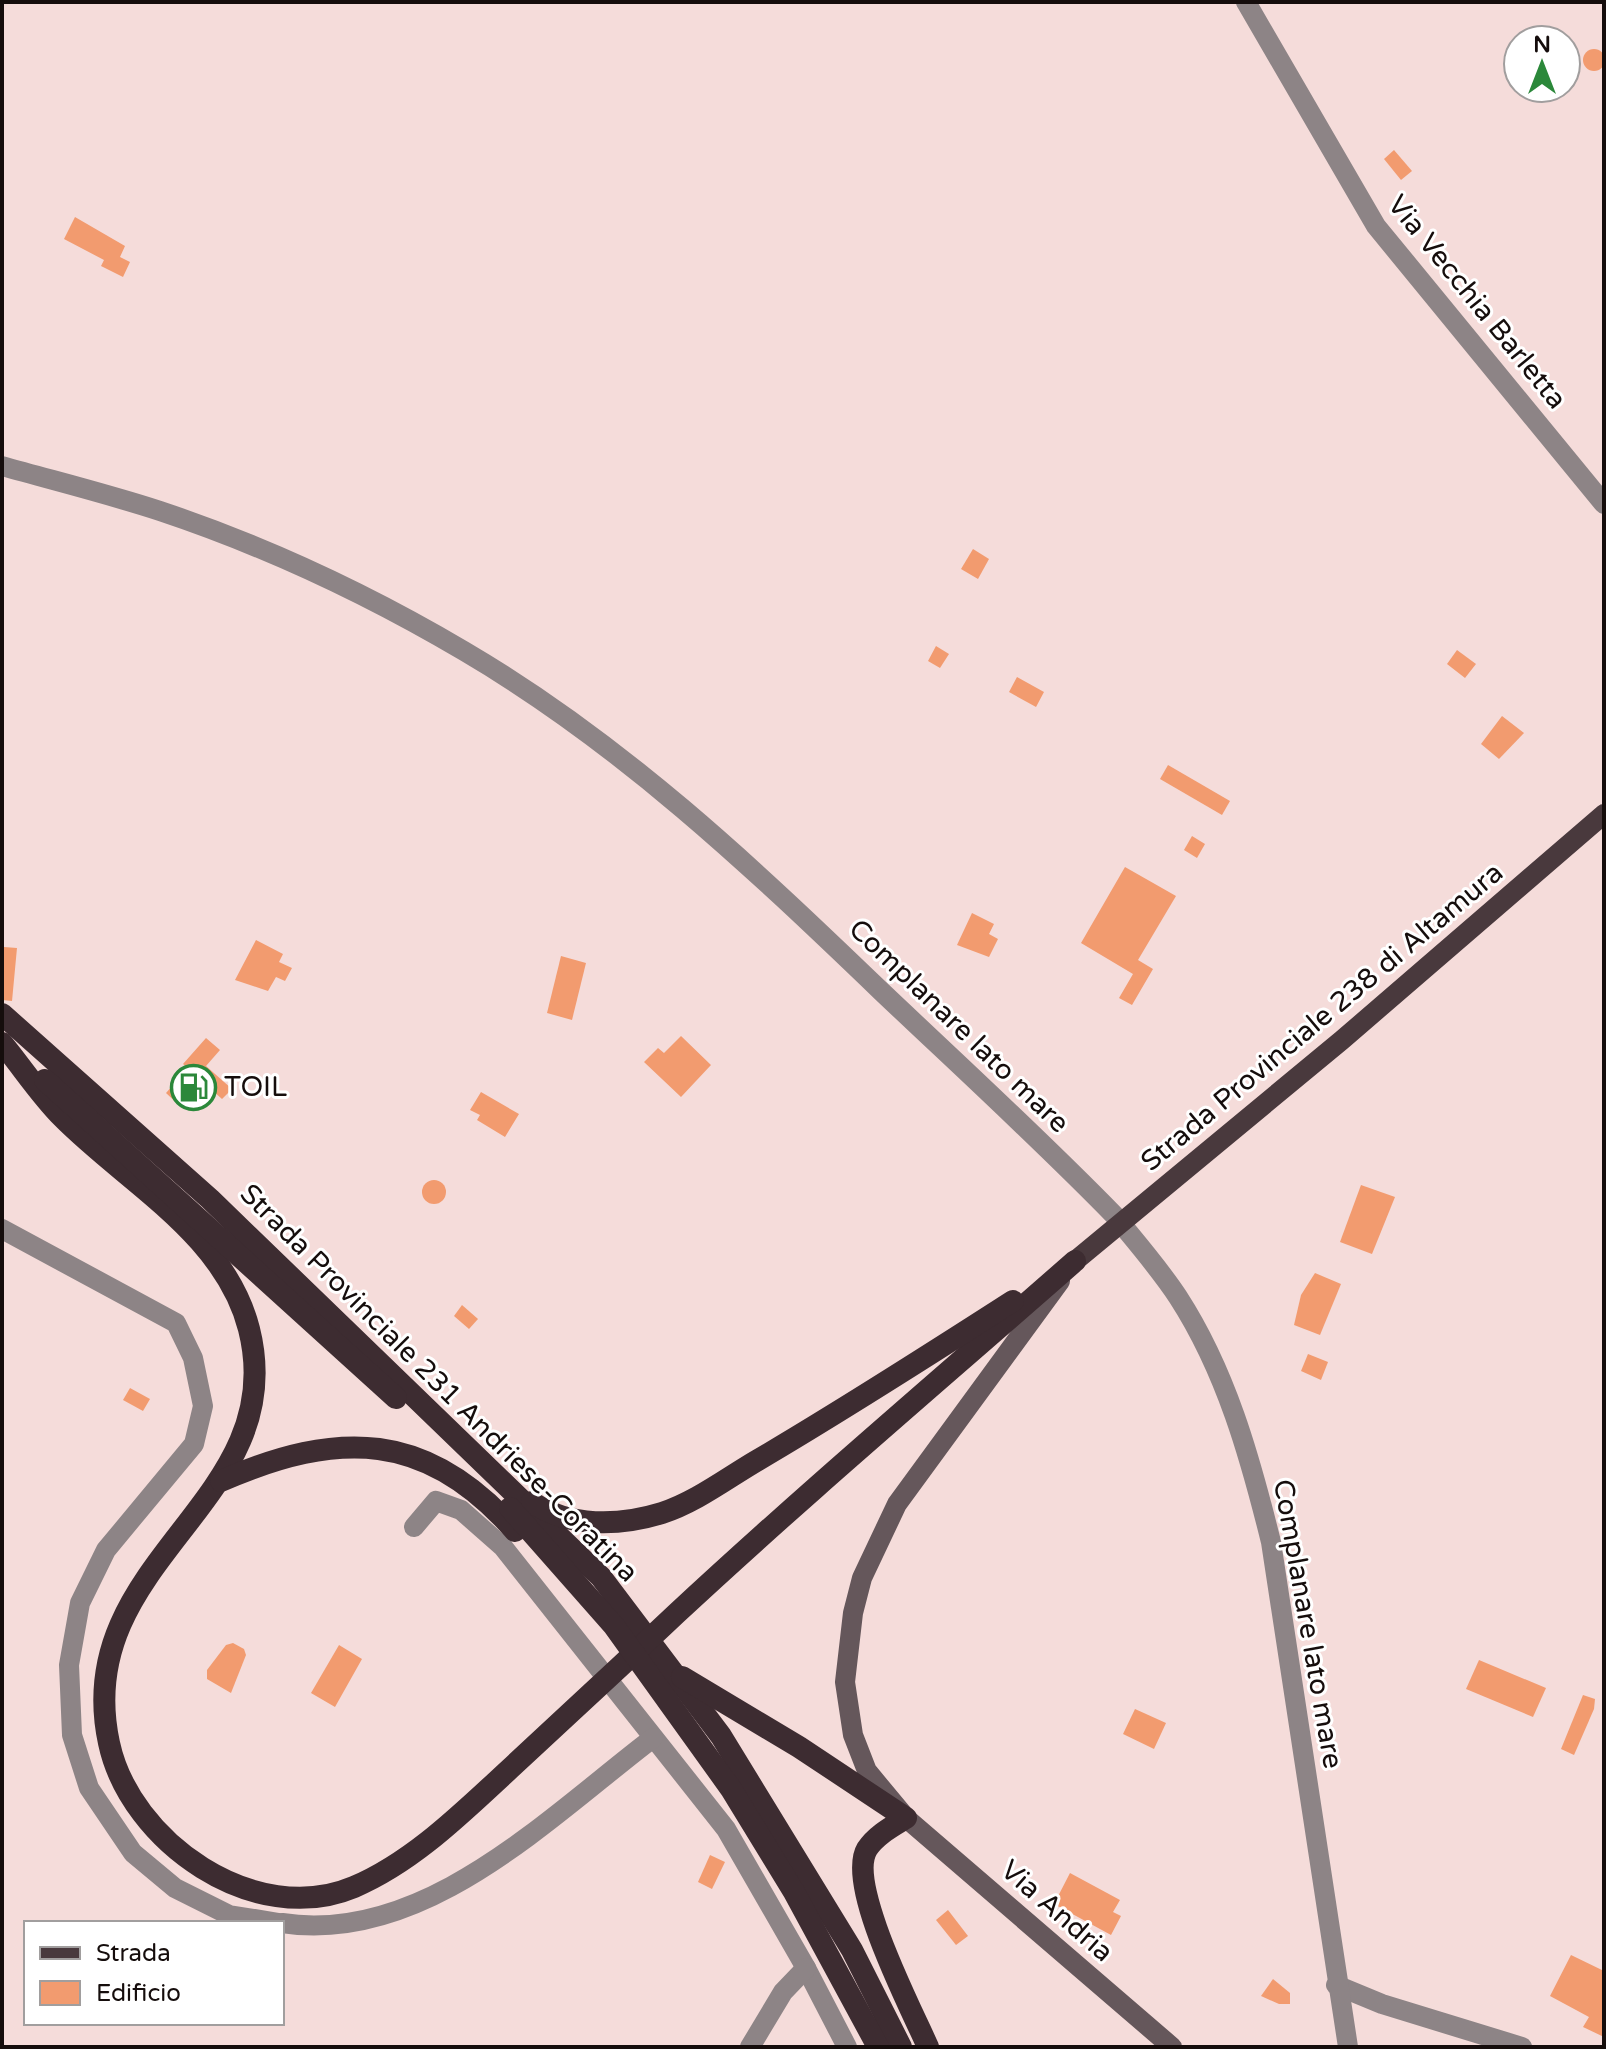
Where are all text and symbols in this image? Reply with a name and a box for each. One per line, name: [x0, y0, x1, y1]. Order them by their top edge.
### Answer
north arrow: [1502, 24, 1582, 104]
text: N: [1533, 32, 1551, 58]
street label: Via Vecchia Barletta: [1380, 188, 1574, 416]
street label: Strada Provinciale 238 di Altamura: [1134, 855, 1510, 1179]
street label: Complanare lato mare: [842, 912, 1076, 1140]
fuel station icon: TOIL: [169, 1063, 217, 1111]
place label: TOIL: [224, 1070, 287, 1104]
street label: Strada Provinciale 231 Andriese-Coratina: [233, 1177, 645, 1589]
street label: Complanare lato mare: [1266, 1477, 1350, 1771]
street label: Via Andria: [994, 1853, 1120, 1969]
legend: [24, 1921, 284, 2025]
text: Strada: [96, 1939, 171, 1968]
text: Edificio: [96, 1979, 181, 2008]

